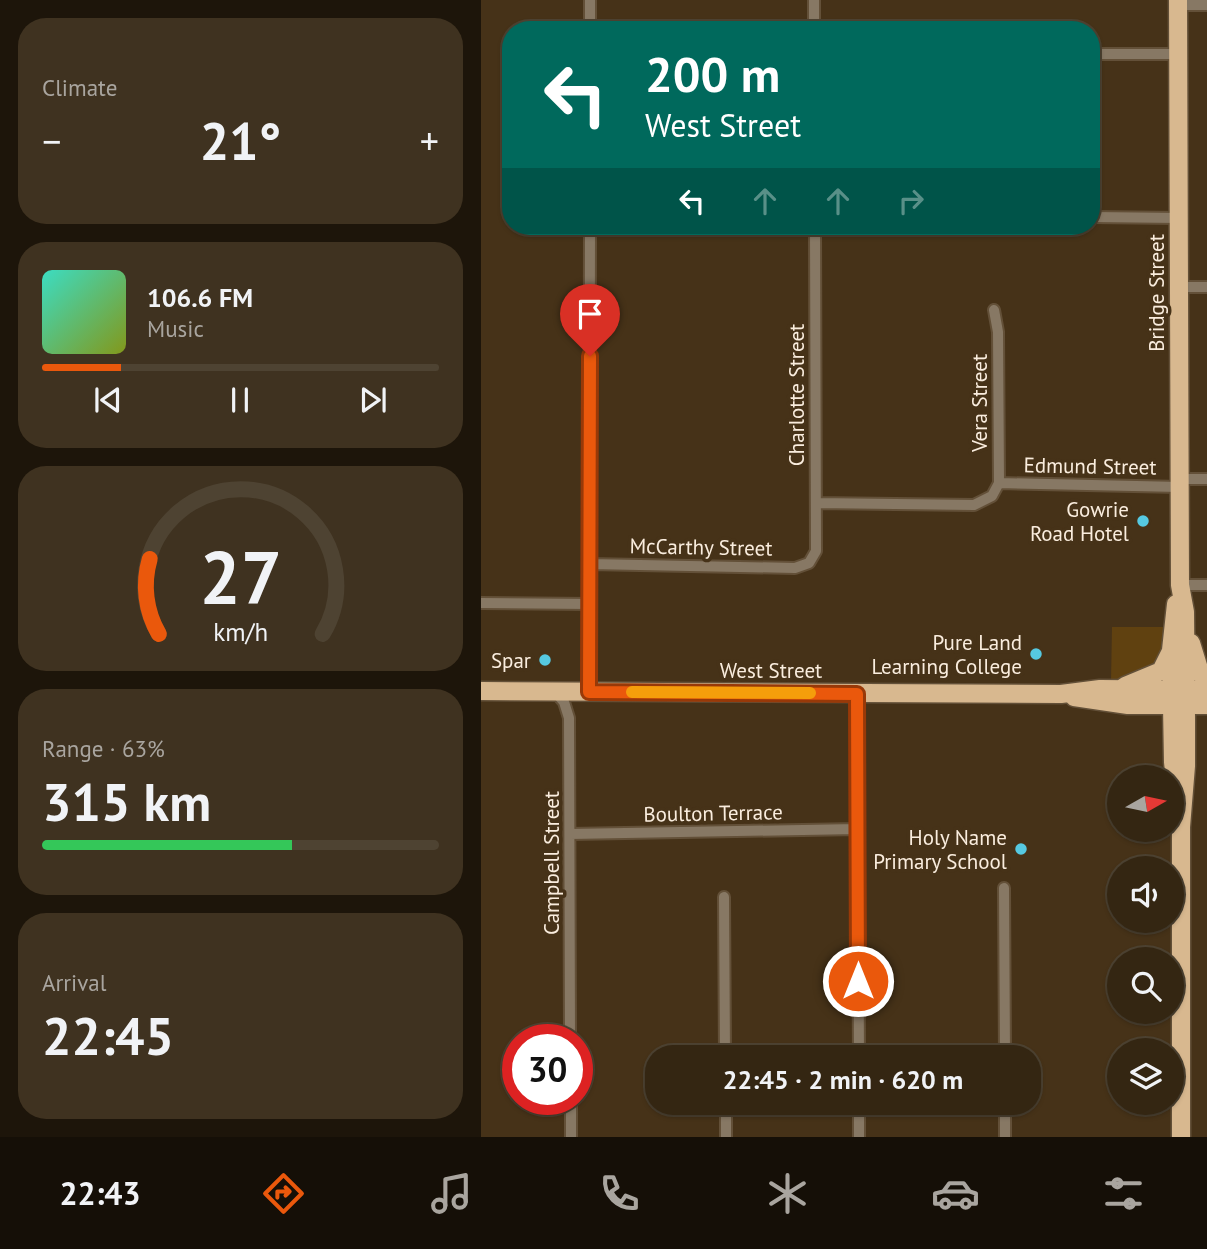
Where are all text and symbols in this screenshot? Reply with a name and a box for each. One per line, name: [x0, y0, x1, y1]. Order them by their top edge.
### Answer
text: 200 m: [645, 42, 780, 106]
icon: left: [530, 49, 621, 140]
text: Climate: [42, 73, 117, 102]
text: West Street: [645, 104, 801, 146]
text: 21°: [200, 107, 281, 174]
text: −: [42, 116, 61, 165]
text: +: [420, 116, 439, 165]
icon: left: [673, 182, 711, 220]
icon: ahead: [746, 182, 784, 220]
icon: ahead: [819, 182, 857, 220]
icon: right: [892, 182, 930, 220]
street label: Bridge Street: [1143, 234, 1170, 352]
text: 106.6 FM: [147, 281, 253, 314]
pin: [560, 284, 620, 356]
icon: arrive: [571, 295, 609, 333]
text: Music: [147, 314, 204, 343]
street label: Charlotte Street: [783, 324, 810, 466]
street label: Vera Street: [966, 354, 993, 453]
icon: previous: [89, 381, 127, 419]
icon: pause: [221, 381, 259, 419]
icon: next: [354, 381, 392, 419]
street label: Edmund Street: [1023, 451, 1157, 481]
place label: Gowrie Road Hotel: [1030, 496, 1129, 547]
marker: Gowrie Road Hotel: [1135, 513, 1151, 529]
text: 27: [199, 531, 282, 625]
street label: McCarthy Street: [629, 532, 773, 562]
text: km/h: [213, 616, 268, 648]
place label: Pure Land Learning College: [872, 629, 1022, 680]
marker: Pure Land Learning College: [1028, 646, 1044, 662]
place label: Spar: [491, 647, 531, 674]
marker: Spar: [537, 652, 553, 668]
street label: West Street: [720, 657, 822, 684]
text: Range · 63%: [42, 734, 165, 763]
north arrow: [1107, 765, 1185, 842]
map controls: [1107, 765, 1184, 1115]
text: 315 km: [42, 768, 211, 835]
street label: Campbell Street: [538, 791, 565, 935]
street label: Boulton Terrace: [643, 798, 783, 828]
place label: Holy Name Primary School: [873, 824, 1007, 875]
marker: Holy Name Primary School: [1013, 841, 1029, 857]
button: sound: [1107, 856, 1184, 933]
position arrow: [821, 944, 895, 1018]
button: search: [1107, 947, 1184, 1024]
text: Arrival: [42, 968, 106, 997]
text: 22:45: [42, 1002, 174, 1069]
speed limit sign: 30: [502, 1024, 593, 1115]
button: layers: [1107, 1038, 1184, 1115]
text: 22:45 · 2 min · 620 m: [723, 1063, 963, 1096]
icon: directions: [259, 1169, 308, 1218]
icon: music: [427, 1169, 476, 1218]
icon: phone: [595, 1169, 644, 1218]
icon: climate: [763, 1169, 812, 1218]
icon: car: [931, 1169, 980, 1218]
icon: filters: [1099, 1169, 1148, 1218]
text: 22:43: [59, 1172, 141, 1214]

